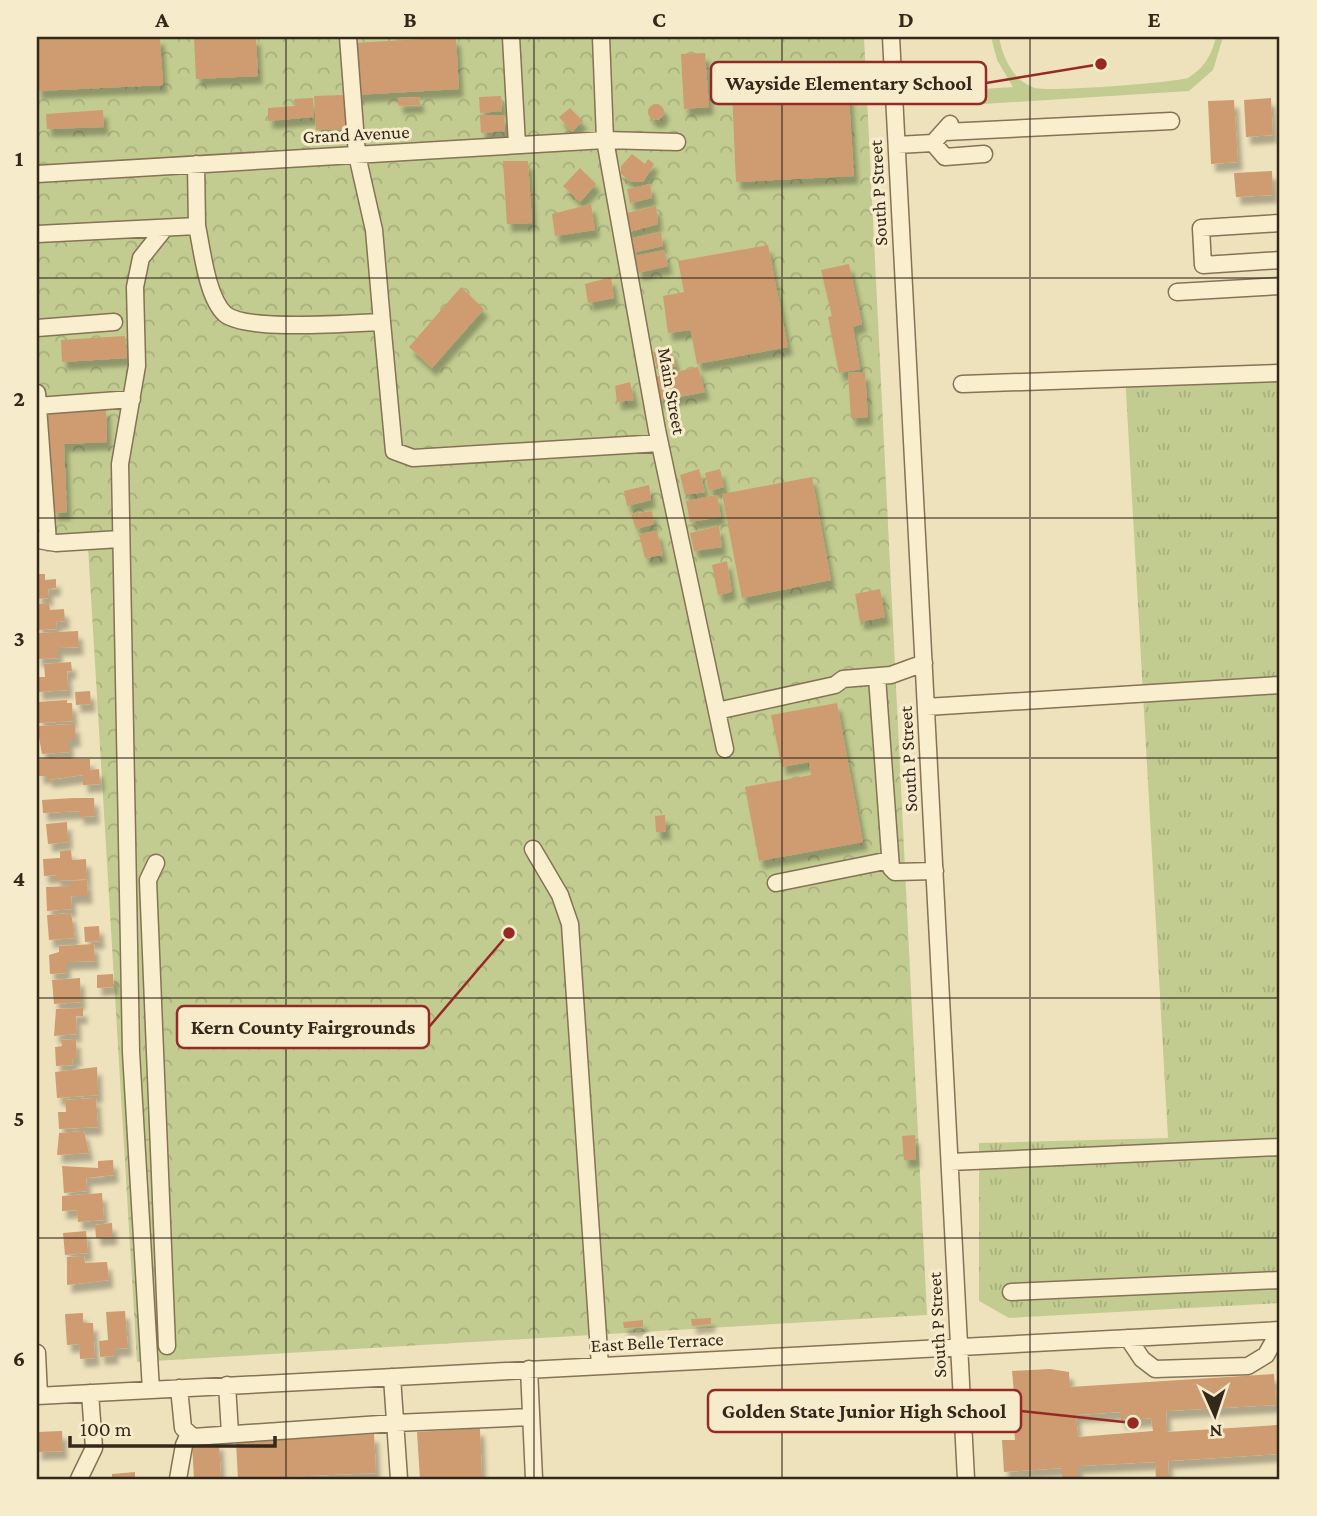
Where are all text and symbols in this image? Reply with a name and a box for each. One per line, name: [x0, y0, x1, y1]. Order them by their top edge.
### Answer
text: A: [154, 6, 169, 32]
text: B: [403, 6, 417, 32]
text: C: [652, 6, 666, 32]
text: D: [898, 6, 914, 32]
text: E: [1147, 6, 1161, 32]
callout: Wayside Elementary School: [711, 62, 986, 104]
text: Wayside Elementary School: [725, 71, 972, 95]
street label: Grand Avenue: [302, 121, 410, 147]
street label: South P Street: [865, 139, 891, 247]
text: 1: [15, 145, 24, 171]
street label: Main Street: [654, 346, 690, 437]
text: 2: [13, 385, 25, 411]
text: 3: [13, 625, 25, 651]
street label: South P Street: [895, 705, 921, 813]
text: 4: [13, 865, 25, 891]
callout: Kern County Fairgrounds: [177, 1006, 429, 1048]
text: Kern County Fairgrounds: [191, 1015, 416, 1039]
text: 5: [13, 1105, 25, 1131]
street label: South P Street: [924, 1271, 950, 1379]
street label: East Belle Terrace: [590, 1328, 724, 1356]
text: 6: [13, 1345, 25, 1371]
north arrow: [1180, 1380, 1250, 1450]
callout: Golden State Junior High School: [708, 1390, 1021, 1432]
text: Golden State Junior High School: [722, 1399, 1006, 1423]
scale bar: [70, 1404, 275, 1448]
text: 100 m: [80, 1417, 132, 1441]
text: N: [1209, 1421, 1223, 1442]

